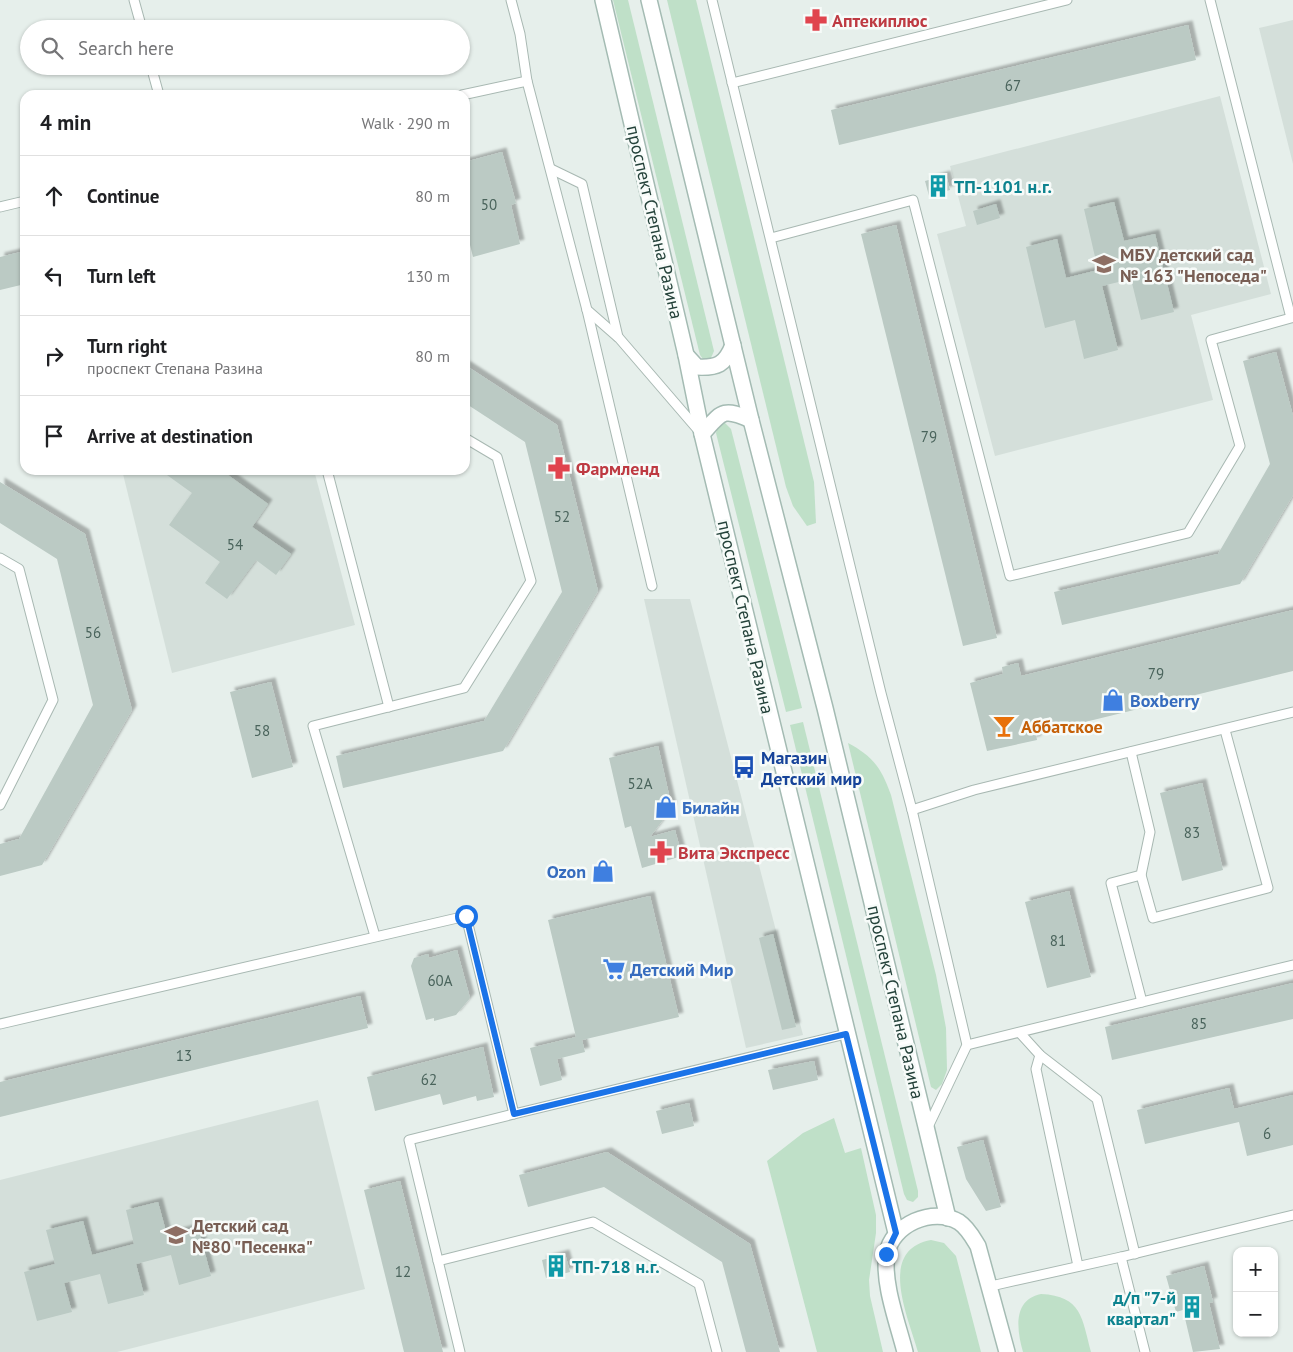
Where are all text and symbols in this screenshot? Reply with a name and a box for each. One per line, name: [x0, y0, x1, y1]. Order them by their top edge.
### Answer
pharmacy icon: Аптекиплюс: [803, 7, 829, 33]
place label: Аптекиплюс: [832, 9, 928, 32]
search box: [20, 20, 470, 75]
icon: search: [38, 34, 66, 62]
text: Search here: [78, 36, 174, 60]
house number: 67: [1005, 76, 1021, 95]
text: 4 min: [40, 109, 91, 136]
text: Walk · 290 m: [361, 113, 450, 133]
street label: проспект Степана Разина: [622, 123, 688, 321]
building icon: ТП-1101 н.г.: [925, 173, 951, 199]
place label: ТП-1101 н.г.: [954, 175, 1052, 198]
icon: ahead: [40, 182, 68, 210]
text: Continue: [87, 184, 159, 208]
text: 80 m: [415, 186, 450, 206]
house number: 50: [481, 195, 497, 214]
place label: МБУ детский сад № 163 "Непоседа": [1120, 243, 1267, 287]
school or university icon: МБУ детский сад № 163 "Непоседа": [1091, 251, 1117, 277]
icon: left: [40, 262, 68, 290]
text: Turn left: [87, 264, 156, 288]
text: 130 m: [407, 266, 450, 286]
text: Turn right: [87, 334, 167, 358]
icon: right: [40, 342, 68, 370]
text: 80 m: [415, 346, 450, 366]
text: проспект Степана Разина: [87, 358, 263, 378]
icon: arrive: [40, 422, 68, 450]
text: Arrive at destination: [87, 424, 253, 448]
house number: 79: [921, 427, 937, 446]
pharmacy icon: Фармленд: [546, 455, 572, 481]
place label: Фармленд: [576, 457, 659, 480]
house number: 52: [554, 507, 570, 526]
street label: проспект Степана Разина: [713, 518, 779, 716]
house number: 54: [227, 535, 243, 554]
house number: 56: [85, 623, 101, 642]
house number: 79: [1148, 664, 1164, 683]
shop icon: Boxberry: [1100, 687, 1126, 713]
place label: Boxberry: [1130, 689, 1200, 712]
bar icon: Аббатское: [991, 713, 1017, 739]
place label: Аббатское: [1021, 715, 1103, 738]
house number: 58: [254, 721, 270, 740]
place label: Магазин Детский мир: [761, 746, 862, 790]
bus stop icon: Магазин Детский мир: [731, 754, 757, 780]
house number: 52А: [627, 774, 653, 793]
shop icon: Билайн: [653, 794, 679, 820]
place label: Билайн: [682, 796, 740, 819]
house number: 83: [1184, 823, 1200, 842]
pharmacy icon: Вита Экспресс: [648, 839, 674, 865]
place label: Вита Экспресс: [678, 841, 790, 864]
shop icon: Ozon: [590, 858, 616, 884]
place label: Ozon: [547, 860, 586, 883]
street label: проспект Степана Разина: [863, 903, 929, 1101]
route start: [455, 905, 478, 928]
house number: 81: [1050, 931, 1066, 950]
supermarket icon: Детский Мир: [601, 956, 627, 982]
place label: Детский Мир: [630, 958, 734, 981]
house number: 60А: [427, 971, 453, 990]
house number: 85: [1191, 1014, 1207, 1033]
house number: 13: [176, 1046, 192, 1065]
house number: 62: [421, 1070, 437, 1089]
house number: 6: [1263, 1124, 1271, 1143]
place label: Детский сад №80 "Песенка": [192, 1214, 313, 1258]
school or university icon: Детский сад №80 "Песенка": [163, 1222, 189, 1248]
route end: [875, 1243, 898, 1266]
map controls: [1233, 1247, 1278, 1337]
button: +: [1233, 1247, 1278, 1292]
building icon: ТП-718 н.г.: [543, 1253, 569, 1279]
place label: ТП-718 н.г.: [572, 1255, 660, 1278]
house number: 12: [395, 1262, 411, 1281]
place label: д/п "7-й квартал": [1107, 1286, 1176, 1330]
button: −: [1233, 1292, 1278, 1337]
building icon: д/п "7-й квартал": [1179, 1294, 1205, 1320]

